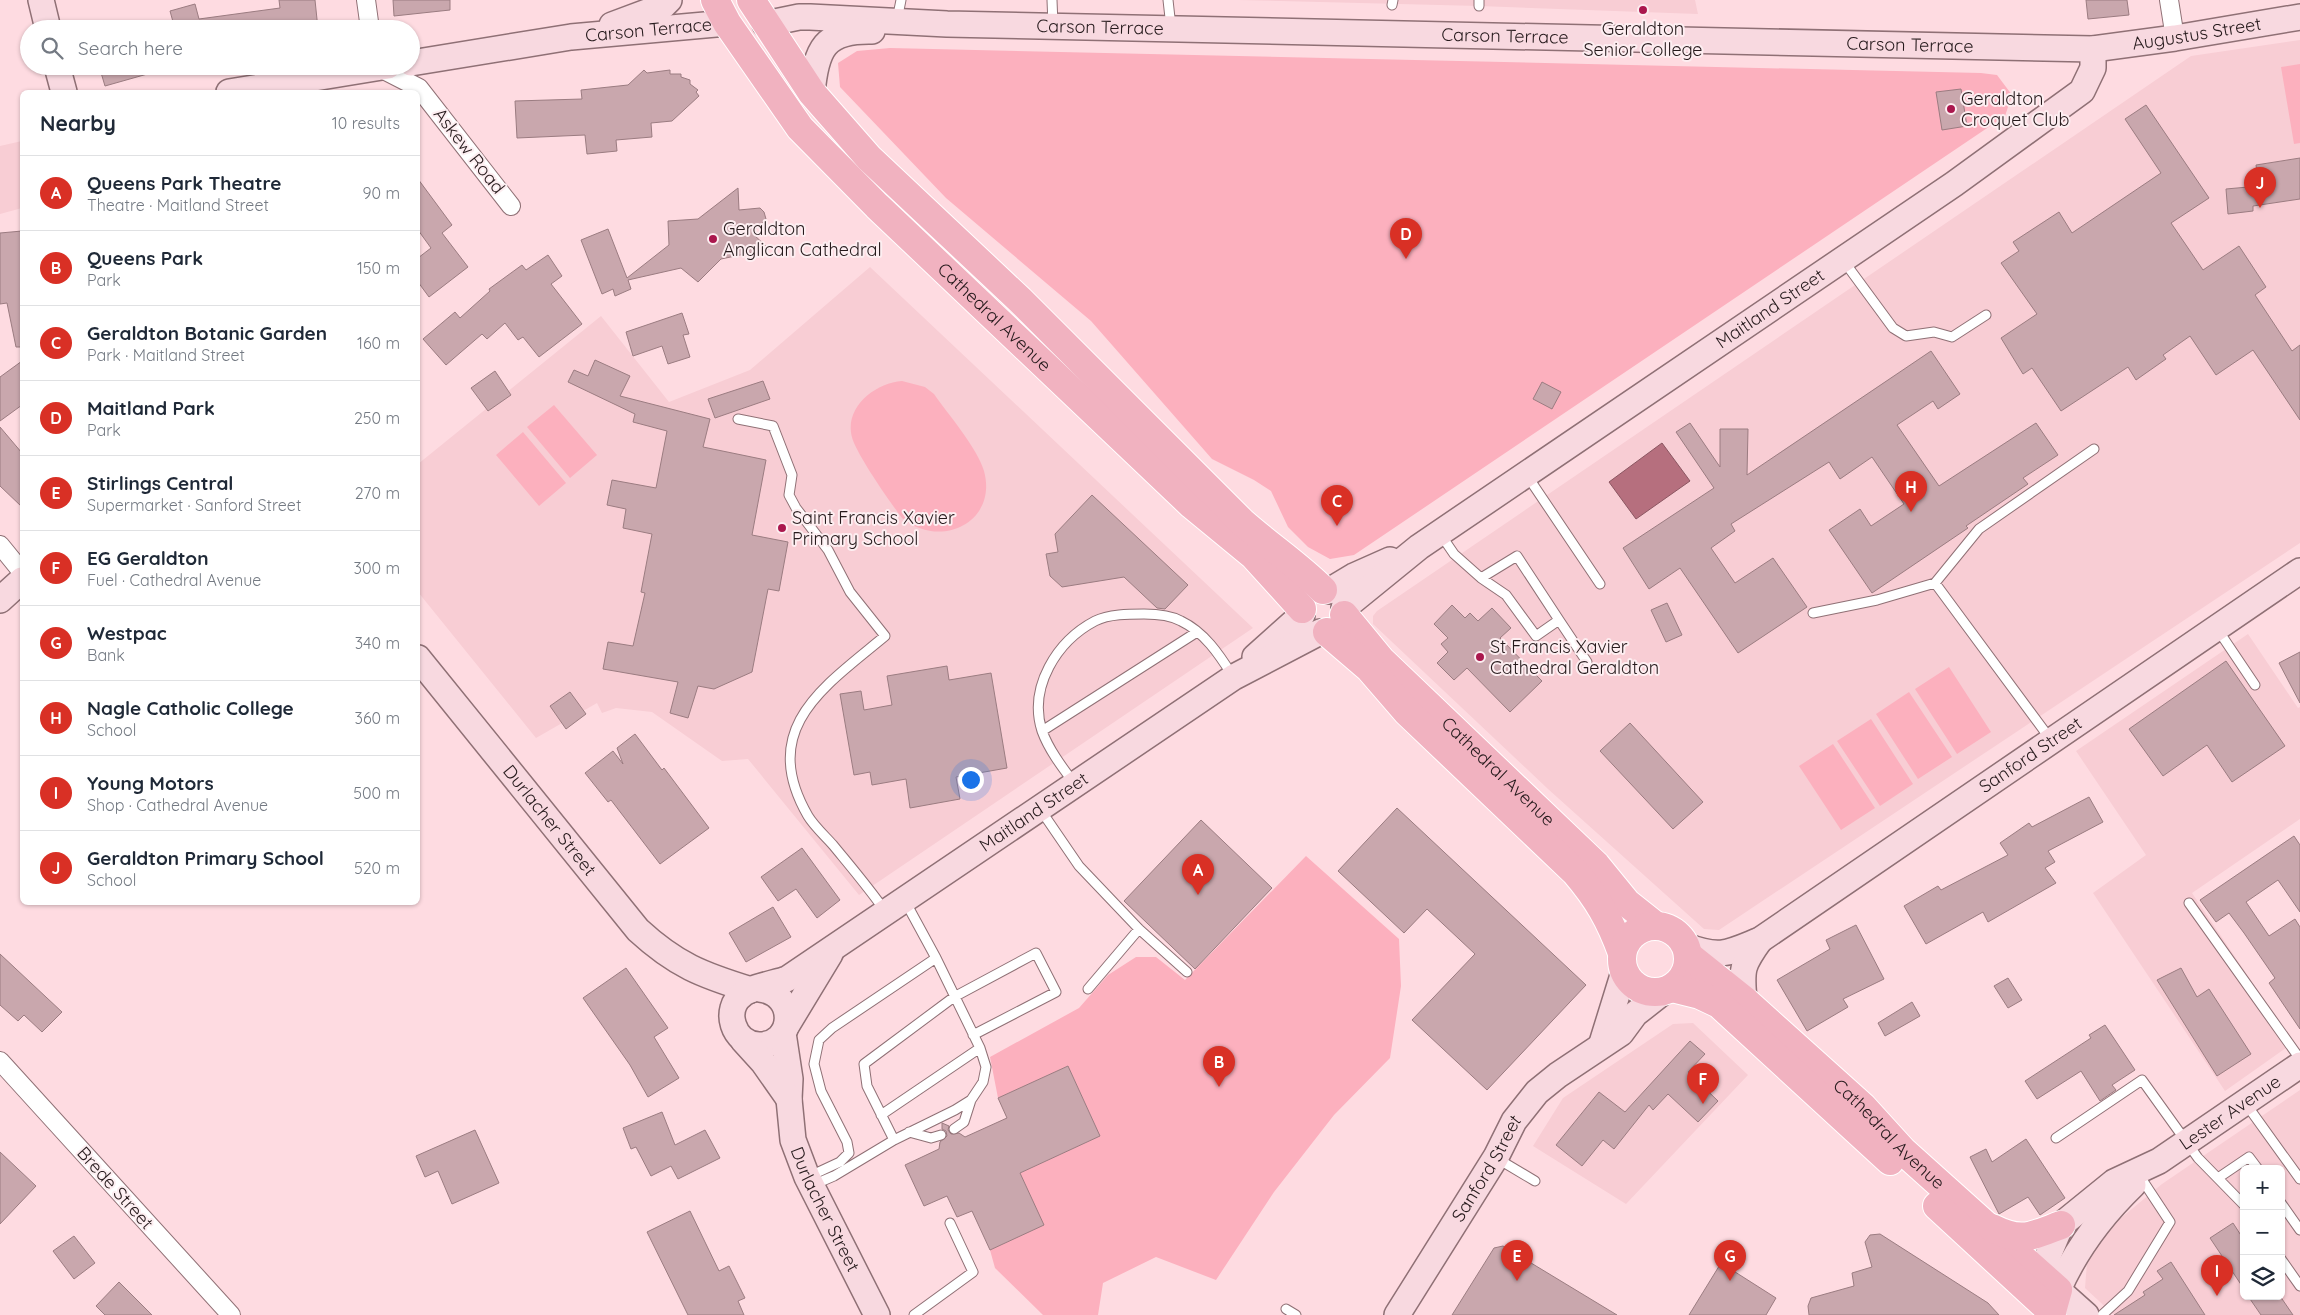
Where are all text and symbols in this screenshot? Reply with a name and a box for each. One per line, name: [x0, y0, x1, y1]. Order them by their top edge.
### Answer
marker: Geraldton Senior College: [1637, 4, 1649, 16]
street label: Carson Terrace: [584, 12, 713, 47]
street label: Augustus Street: [2131, 12, 2263, 55]
street label: Carson Terrace: [1036, 14, 1164, 40]
place label: Geraldton Senior College: [1583, 17, 1703, 61]
search box: [20, 20, 420, 75]
street label: Carson Terrace: [1441, 23, 1569, 49]
street label: Carson Terrace: [1846, 32, 1974, 57]
icon: search: [38, 34, 66, 62]
text: Search here: [78, 36, 183, 60]
place label: Geraldton Croquet Club: [1961, 87, 2070, 131]
street label: Askew Road: [429, 103, 510, 198]
marker: Geraldton Croquet Club: [1945, 103, 1957, 115]
text: Nearby: [40, 110, 116, 136]
text: 10 results: [332, 113, 400, 133]
pin: J: [2244, 167, 2276, 208]
text: Queens Park Theatre: [87, 171, 281, 195]
text: A: [51, 183, 61, 203]
text: 90 m: [363, 183, 400, 203]
text: Theatre · Maitland Street: [87, 195, 269, 215]
place label: Geraldton Anglican Cathedral: [723, 217, 882, 261]
pin: D: [1390, 218, 1422, 259]
marker: Geraldton Anglican Cathedral: [707, 233, 719, 245]
text: Queens Park: [87, 246, 203, 270]
street label: Cathedral Avenue: [933, 257, 1056, 376]
text: B: [51, 258, 61, 278]
text: 150 m: [357, 258, 400, 278]
street label: Maitland Street: [1711, 263, 1829, 353]
text: Park: [87, 270, 121, 290]
text: Geraldton Botanic Garden: [87, 321, 327, 345]
text: C: [51, 333, 61, 353]
text: 160 m: [357, 333, 400, 353]
text: Park · Maitland Street: [87, 345, 245, 365]
text: Maitland Park: [87, 396, 215, 420]
text: D: [50, 408, 62, 428]
text: 250 m: [354, 408, 400, 428]
text: Park: [87, 420, 121, 440]
text: Stirlings Central: [87, 471, 234, 495]
pin: H: [1895, 471, 1927, 512]
text: E: [51, 483, 61, 503]
text: 270 m: [355, 483, 400, 503]
pin: C: [1321, 485, 1353, 526]
text: Supermarket · Sanford Street: [87, 495, 301, 515]
place label: Saint Francis Xavier Primary School: [792, 506, 955, 550]
marker: Saint Francis Xavier Primary School: [776, 522, 788, 534]
text: EG Geraldton: [87, 546, 209, 570]
text: F: [52, 558, 61, 578]
text: 300 m: [354, 558, 400, 578]
text: Fuel · Cathedral Avenue: [87, 570, 261, 590]
text: Westpac: [87, 621, 167, 645]
text: G: [50, 633, 62, 653]
text: 340 m: [355, 633, 400, 653]
place label: St Francis Xavier Cathedral Geraldton: [1490, 635, 1659, 679]
text: Bank: [87, 645, 125, 665]
marker: St Francis Xavier Cathedral Geraldton: [1474, 651, 1486, 663]
text: Nagle Catholic College: [87, 696, 294, 720]
text: H: [50, 708, 62, 728]
text: 360 m: [355, 708, 400, 728]
street label: Sanford Street: [1974, 711, 2086, 798]
street label: Cathedral Avenue: [1437, 712, 1560, 831]
text: School: [87, 720, 136, 740]
street label: Durlacher Street: [498, 760, 602, 880]
your location: [958, 767, 984, 793]
street label: Maitland Street: [975, 767, 1092, 857]
text: Young Motors: [87, 771, 214, 795]
text: I: [54, 783, 58, 803]
text: 500 m: [353, 783, 400, 803]
text: Shop · Cathedral Avenue: [87, 795, 268, 815]
text: Geraldton Primary School: [87, 846, 324, 870]
pin: A: [1182, 854, 1214, 895]
text: J: [52, 858, 60, 878]
text: 520 m: [354, 858, 400, 878]
text: School: [87, 870, 136, 890]
pin: B: [1203, 1046, 1235, 1087]
pin: F: [1687, 1063, 1719, 1104]
street label: Lester Avenue: [2175, 1070, 2285, 1155]
street label: Cathedral Avenue: [1828, 1074, 1950, 1194]
street label: Sanford Street: [1446, 1109, 1526, 1226]
street label: Brede Street: [72, 1141, 159, 1234]
street label: Durlacher Street: [786, 1143, 865, 1275]
map controls: [2240, 1165, 2285, 1300]
button: +: [2240, 1165, 2285, 1210]
button: −: [2240, 1210, 2285, 1255]
pin: E: [1501, 1240, 1533, 1281]
pin: G: [1714, 1240, 1746, 1281]
pin: I: [2201, 1255, 2233, 1296]
button: layers: [2240, 1255, 2285, 1300]

